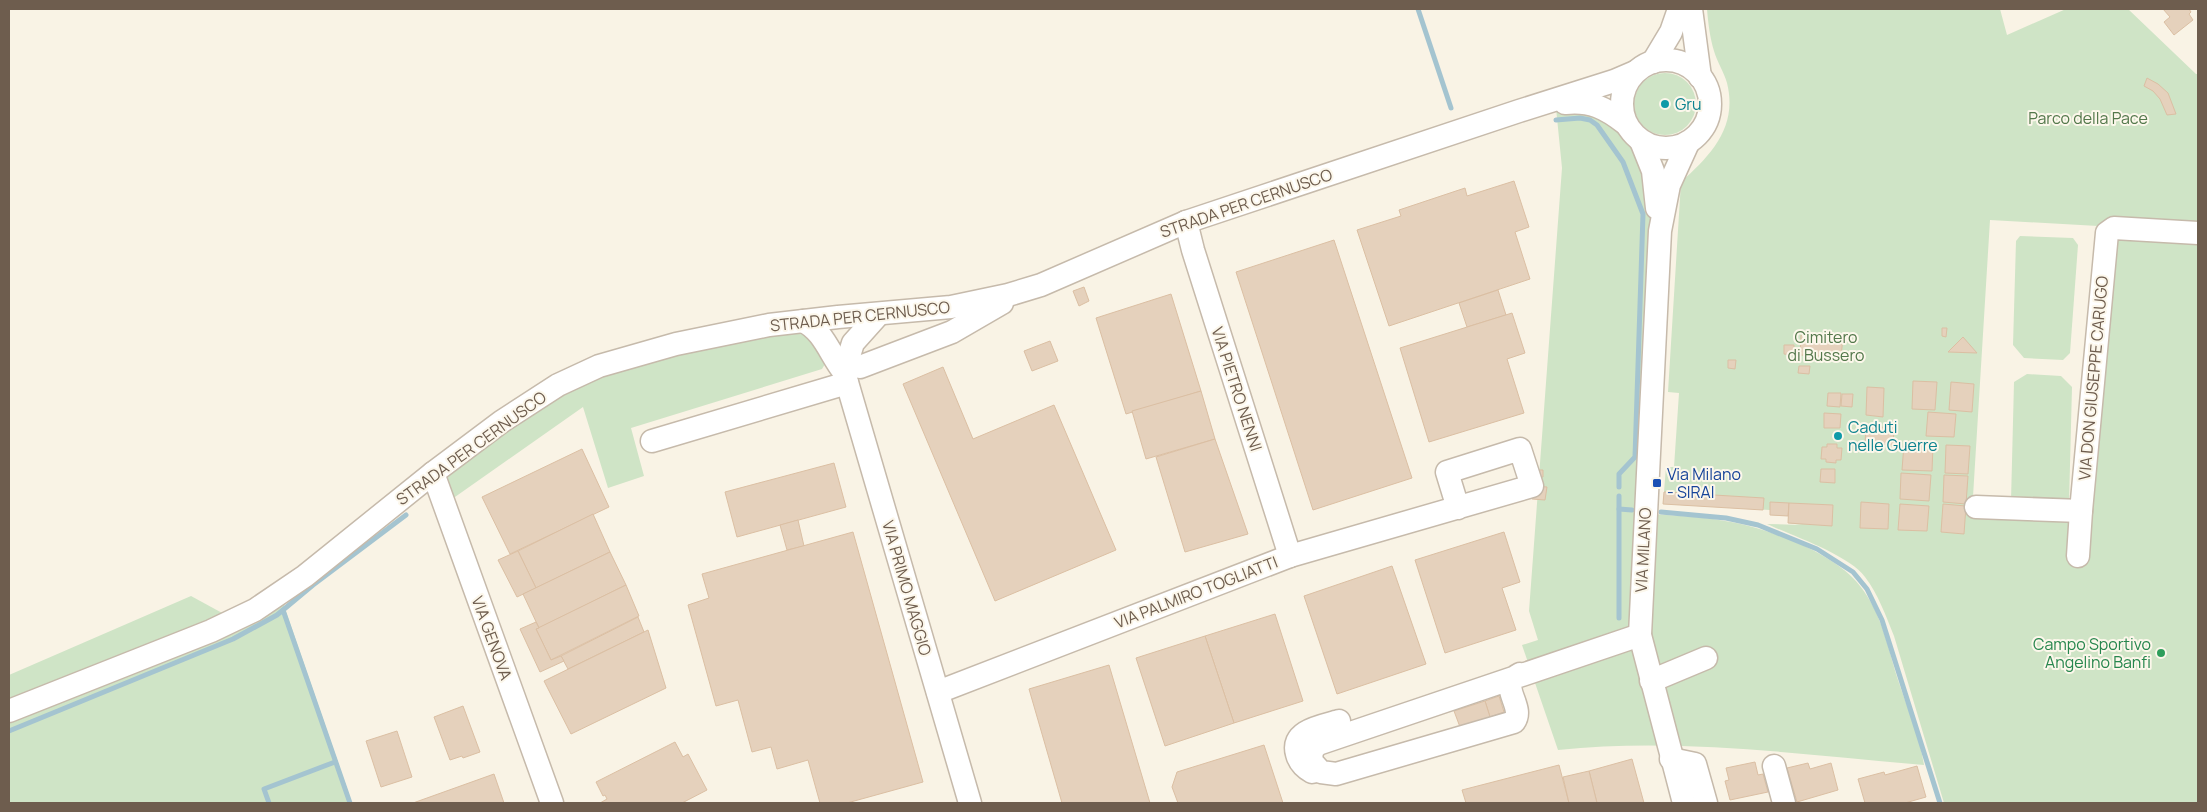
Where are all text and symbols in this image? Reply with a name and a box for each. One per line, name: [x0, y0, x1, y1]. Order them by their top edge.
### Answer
place label: Gru: [1675, 93, 1702, 115]
marker: Gru: [1659, 98, 1671, 110]
park label: Parco della Pace: [2028, 107, 2148, 129]
street label: STRADA PER CERNUSCO: [1157, 163, 1335, 243]
street label: VIA DON GIUSEPPE CARUGO: [2073, 274, 2113, 481]
street label: STRADA PER CERNUSCO: [769, 296, 951, 336]
street label: VIA PIETRO NENNI: [1207, 324, 1267, 454]
park label: Cimitero di Bussero: [1788, 326, 1864, 366]
street label: STRADA PER CERNUSCO: [391, 386, 551, 510]
place label: Caduti nelle Guerre: [1848, 416, 1938, 456]
marker: Caduti nelle Guerre: [1832, 430, 1844, 442]
place label: Via Milano - SIRAI: [1667, 463, 1741, 503]
marker: Via Milano - SIRAI: [1651, 477, 1663, 489]
street label: VIA MILANO: [1630, 507, 1656, 593]
street label: VIA PRIMO MAGGIO: [877, 518, 937, 659]
street label: VIA PALMIRO TOGLIATTI: [1111, 551, 1281, 633]
street label: VIA GENOVA: [467, 593, 517, 683]
place label: Campo Sportivo Angelino Banfi: [2033, 633, 2151, 673]
marker: Campo Sportivo Angelino Banfi: [2155, 647, 2167, 659]

